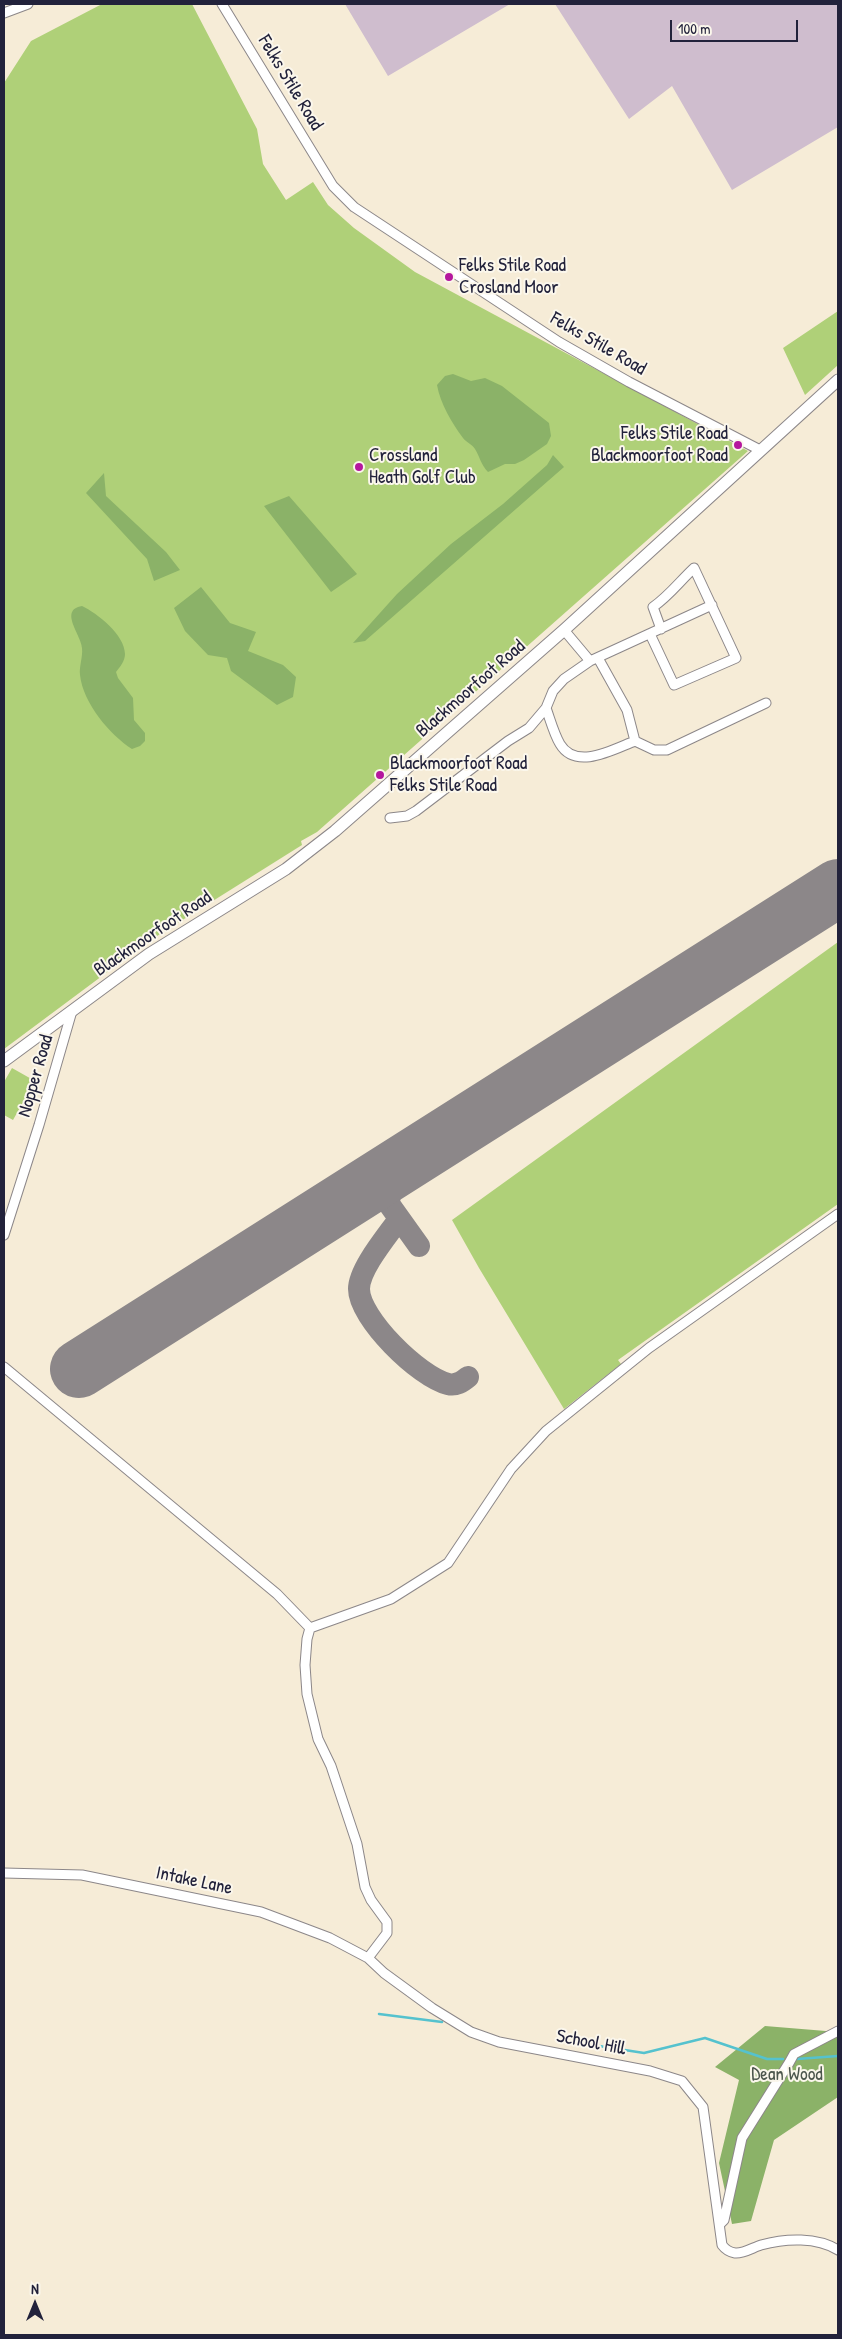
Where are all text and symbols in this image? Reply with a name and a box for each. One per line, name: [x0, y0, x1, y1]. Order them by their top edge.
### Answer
scale bar: [672, 10, 800, 42]
text: 100 m: [678, 18, 711, 39]
street label: Felks Stile Road: [253, 31, 327, 135]
place label: Felks Stile Road Crosland Moor: [459, 255, 566, 299]
marker: Felks Stile Road Crosland Moor: [443, 271, 455, 283]
street label: Felks Stile Road: [546, 307, 650, 381]
place label: Felks Stile Road Blackmoorfoot Road: [591, 423, 728, 467]
marker: Felks Stile Road Blackmoorfoot Road: [732, 439, 744, 451]
place label: Crossland Heath Golf Club: [369, 445, 476, 489]
marker: Crossland Heath Golf Club: [353, 461, 365, 473]
street label: Blackmoorfoot Road: [412, 635, 530, 743]
place label: Blackmoorfoot Road Felks Stile Road: [390, 753, 527, 797]
marker: Blackmoorfoot Road Felks Stile Road: [374, 769, 386, 781]
street label: Blackmoorfoot Road: [90, 886, 216, 982]
street label: Nopper Road: [13, 1032, 59, 1120]
street label: Intake Lane: [154, 1862, 234, 1900]
street label: School Hill: [554, 2025, 628, 2061]
park label: Dean Wood: [751, 2064, 823, 2086]
north arrow: [10, 2279, 60, 2329]
text: N: [31, 2279, 39, 2298]

